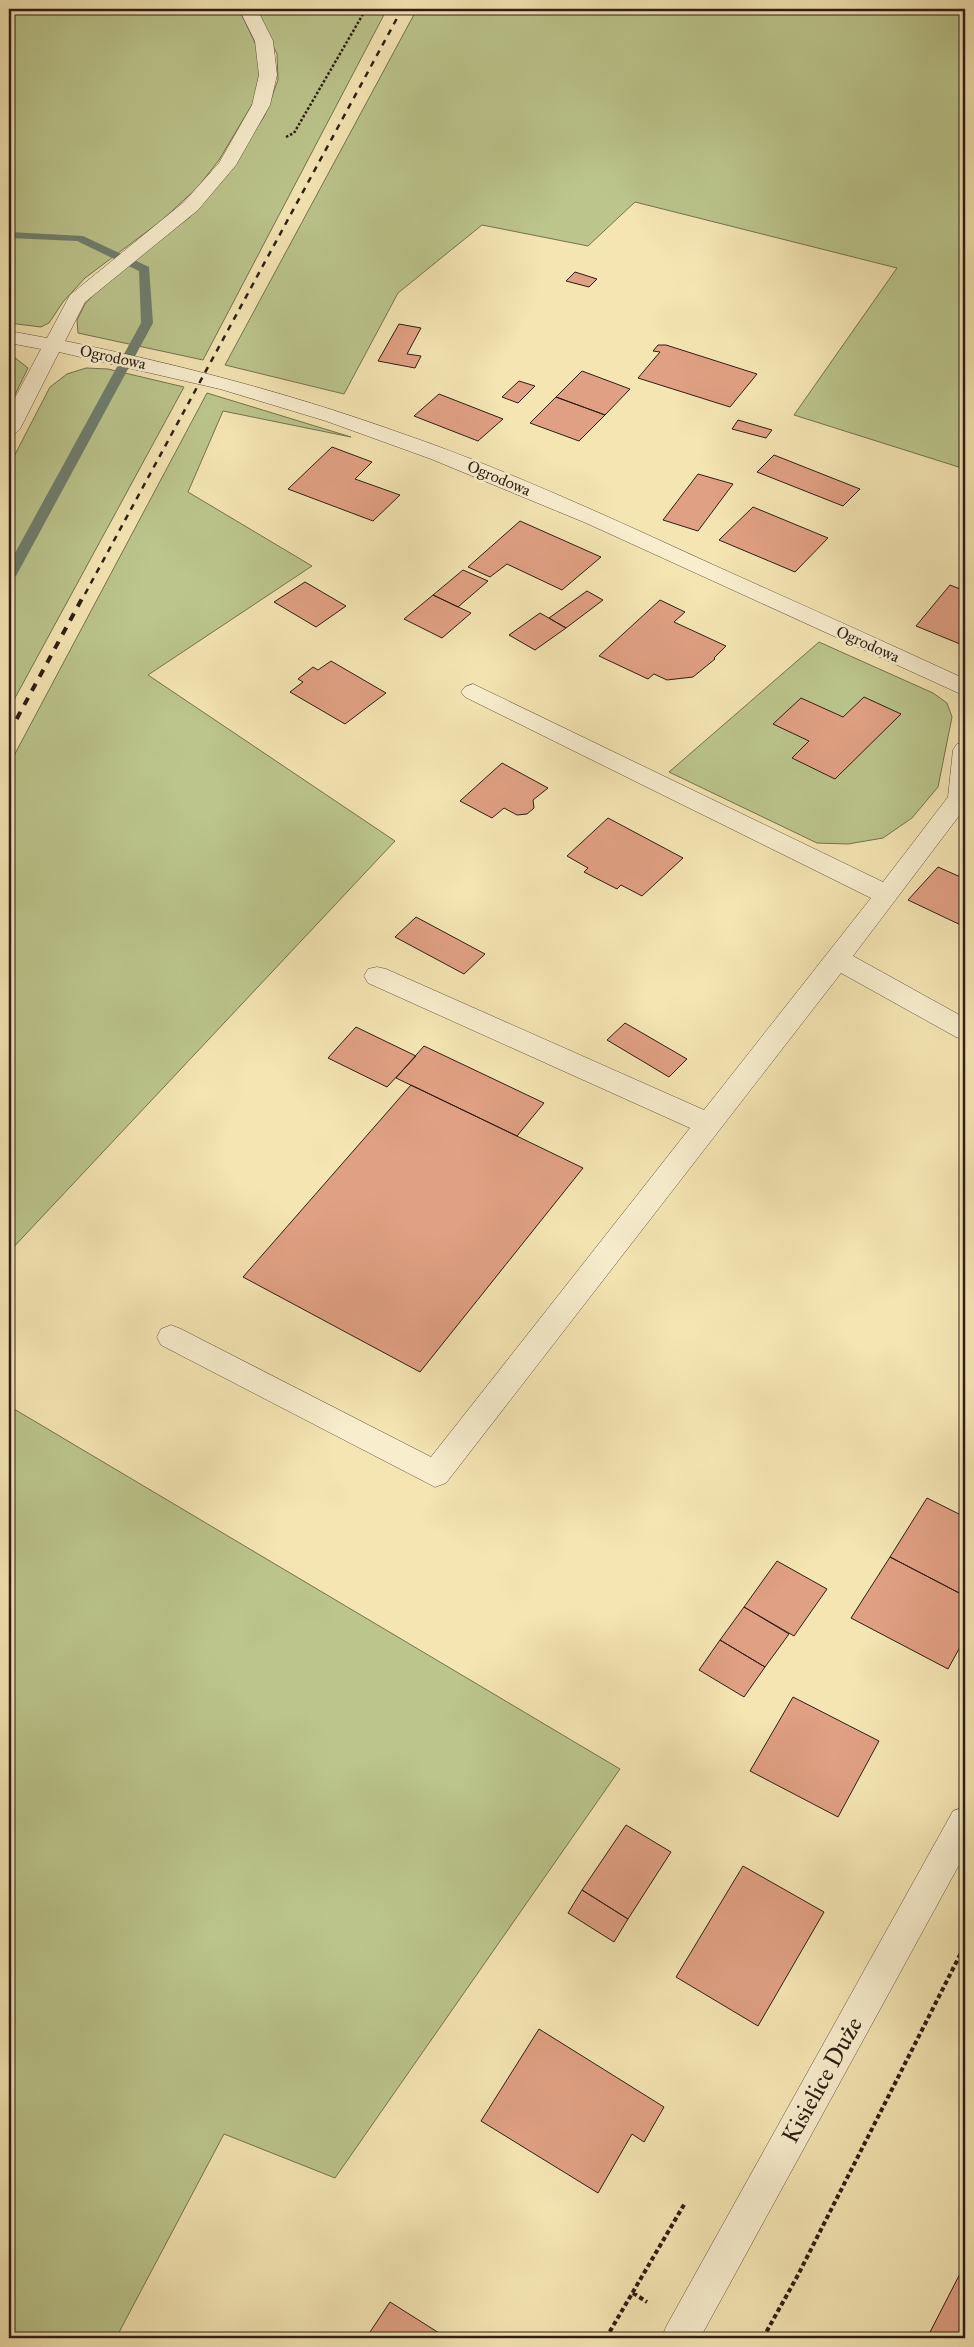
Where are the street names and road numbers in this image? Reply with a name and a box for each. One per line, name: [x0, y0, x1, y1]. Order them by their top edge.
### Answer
street label: Ogrodowa: [78, 341, 148, 374]
street label: Ogrodowa: [464, 456, 534, 501]
street label: Ogrodowa: [833, 622, 903, 667]
street label: Kisielice Duże: [775, 2012, 869, 2148]

